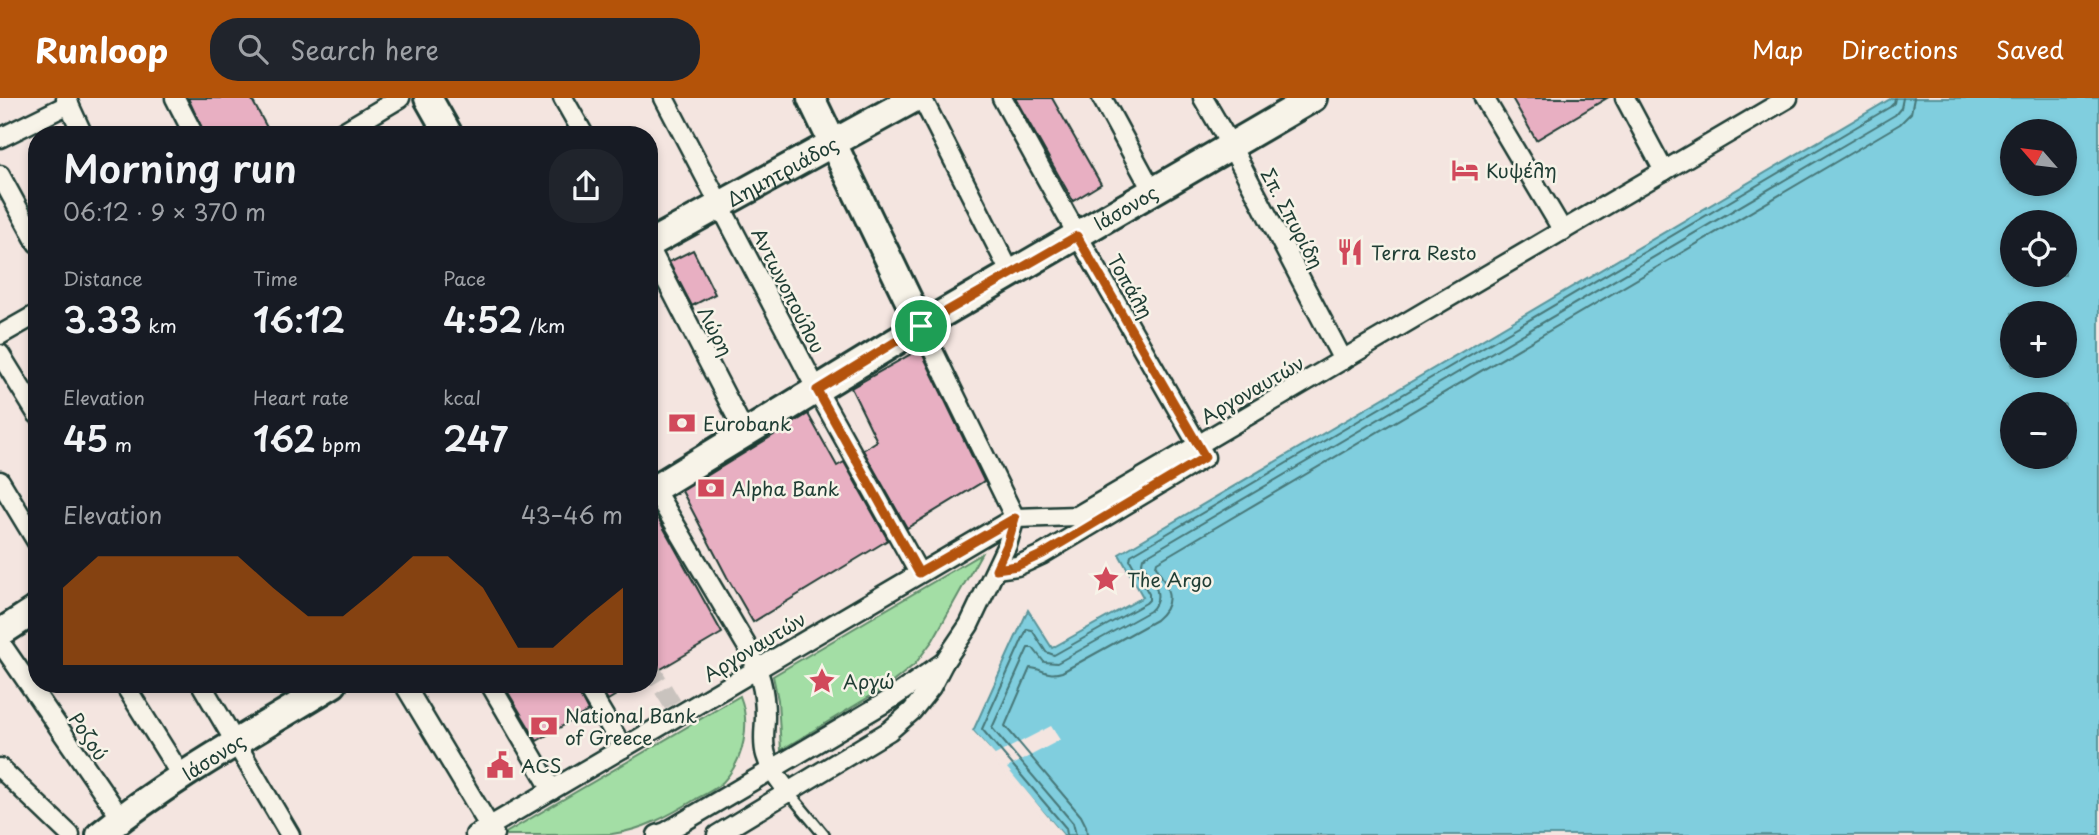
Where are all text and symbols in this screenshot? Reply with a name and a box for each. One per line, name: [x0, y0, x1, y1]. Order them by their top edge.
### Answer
search box: [210, 18, 700, 81]
text: Runloop: [35, 24, 168, 74]
icon: search: [234, 30, 272, 68]
text: Search here: [290, 30, 439, 69]
text: Map: [1752, 31, 1803, 67]
text: Directions: [1841, 31, 1958, 67]
text: Saved: [1996, 31, 2064, 67]
north arrow: [2000, 119, 2077, 196]
map controls: [2000, 119, 2077, 469]
street label: Δημητριάδος: [721, 129, 843, 213]
text: Morning run: [63, 139, 297, 196]
button: share: [549, 149, 623, 223]
hotel icon: Κυψέλη: [1450, 155, 1480, 185]
place label: Κυψέλη: [1486, 156, 1557, 184]
street label: Σπ. Σπυρίδη: [1255, 163, 1331, 273]
street label: Ιάσονος: [1088, 178, 1162, 237]
text: 06:12 · 9 × 370 m: [63, 194, 266, 229]
button: locate: [2000, 210, 2077, 287]
street label: Αντωνοπούλου: [745, 222, 833, 358]
restaurant icon: Terra Resto: [1335, 237, 1365, 267]
place label: Terra Resto: [1371, 238, 1477, 266]
street label: Τοπάλη: [1101, 249, 1161, 323]
text: Distance: [63, 264, 143, 292]
text: Time: [253, 264, 298, 292]
text: Pace: [443, 264, 486, 292]
text: 3.33: [63, 292, 142, 345]
text: 16:12: [253, 292, 345, 345]
text: 4:52: [443, 292, 523, 345]
pin: [891, 296, 951, 356]
street label: Λώρη: [692, 301, 740, 361]
button: +: [2000, 301, 2077, 378]
icon: arrive: [902, 307, 940, 345]
text: km: [142, 311, 177, 339]
text: /km: [523, 311, 565, 339]
street label: Αργοναυτών: [1195, 348, 1309, 430]
text: Elevation: [63, 383, 145, 411]
text: Heart rate: [253, 383, 349, 411]
text: kcal: [443, 383, 481, 411]
button: −: [2000, 392, 2077, 469]
bank icon: Eurobank: [667, 408, 697, 438]
place label: Eurobank: [703, 409, 792, 437]
text: 45: [63, 411, 109, 464]
text: 162: [253, 411, 316, 464]
text: 247: [443, 411, 508, 464]
text: m: [109, 430, 132, 458]
text: bpm: [316, 430, 361, 458]
bank icon: Alpha Bank: [696, 473, 726, 503]
place label: Alpha Bank: [732, 474, 840, 502]
text: Elevation: [63, 497, 162, 532]
text: 43–46 m: [521, 497, 623, 532]
place icon: The Argo: [1091, 564, 1121, 594]
place label: The Argo: [1127, 565, 1212, 593]
street label: Αργοναυτών: [697, 604, 811, 688]
place icon: Αργώ: [807, 666, 837, 696]
place label: Αργώ: [843, 667, 895, 695]
place label: National Bank of Greece: [565, 701, 697, 751]
street label: Ροζού: [63, 706, 115, 766]
bank icon: National Bank of Greece: [529, 711, 559, 741]
street label: Ιάσονος: [176, 726, 250, 787]
public building icon: ACS: [485, 750, 515, 780]
place label: ACS: [521, 751, 562, 779]

